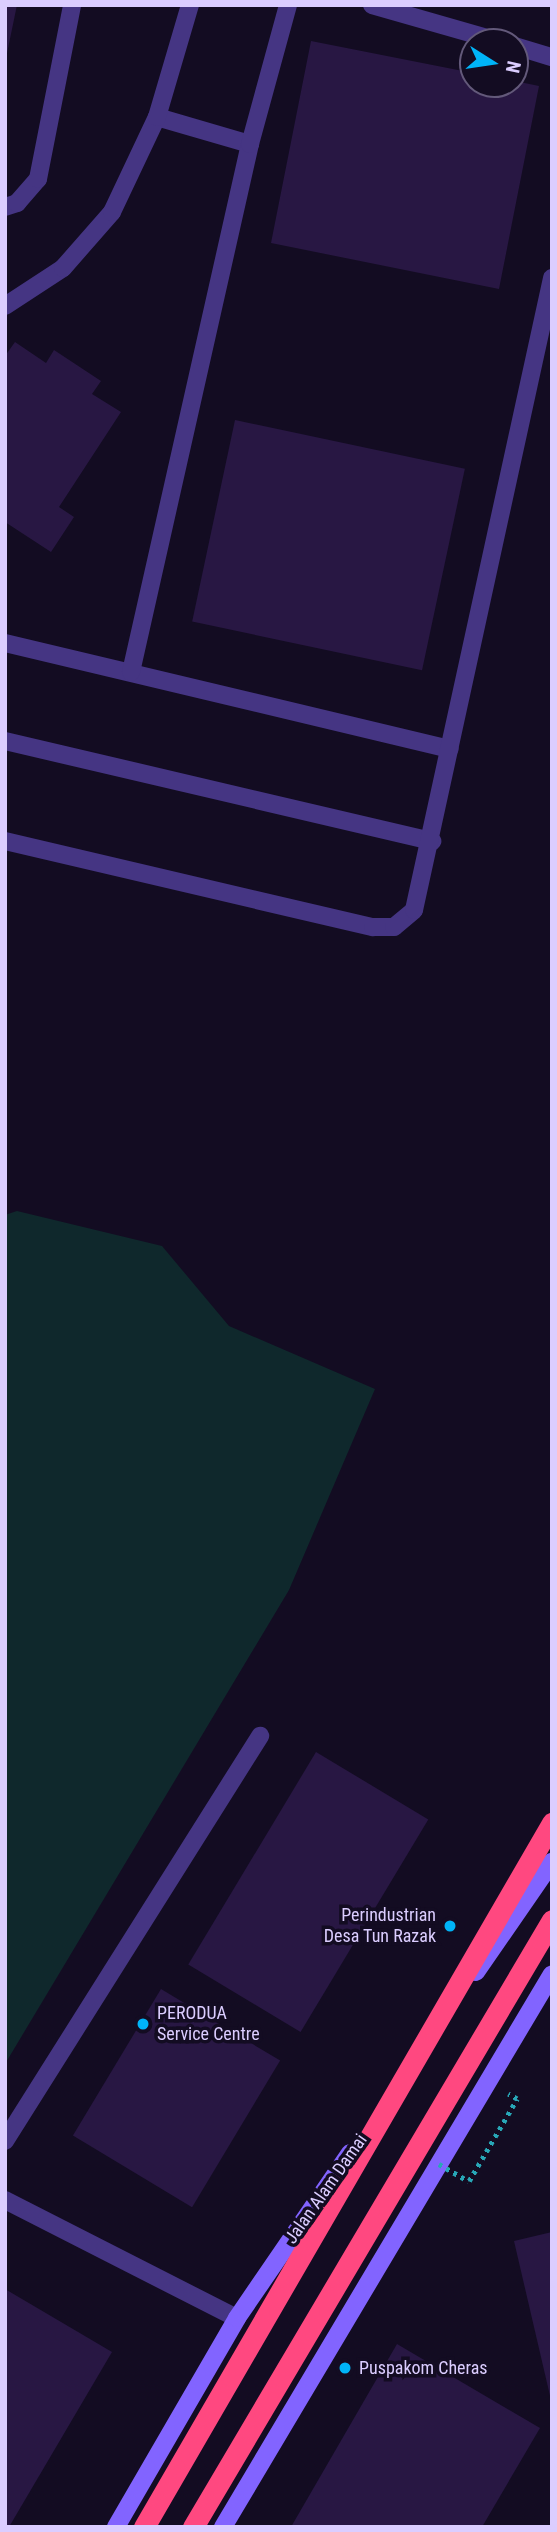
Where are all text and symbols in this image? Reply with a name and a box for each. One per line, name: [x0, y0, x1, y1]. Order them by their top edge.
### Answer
north arrow: [459, 28, 529, 98]
text: N: [501, 59, 526, 75]
place label: Perindustrian Desa Tun Razak: [323, 1905, 436, 1948]
marker: Perindustrian Desa Tun Razak: [442, 1918, 458, 1934]
place label: PERODUA Service Centre: [157, 2003, 260, 2046]
marker: PERODUA Service Centre: [135, 2016, 151, 2032]
street label: Jalan Alam Damai: [280, 2130, 372, 2248]
place label: Puspakom Cheras: [359, 2357, 488, 2379]
marker: Puspakom Cheras: [337, 2360, 353, 2376]

